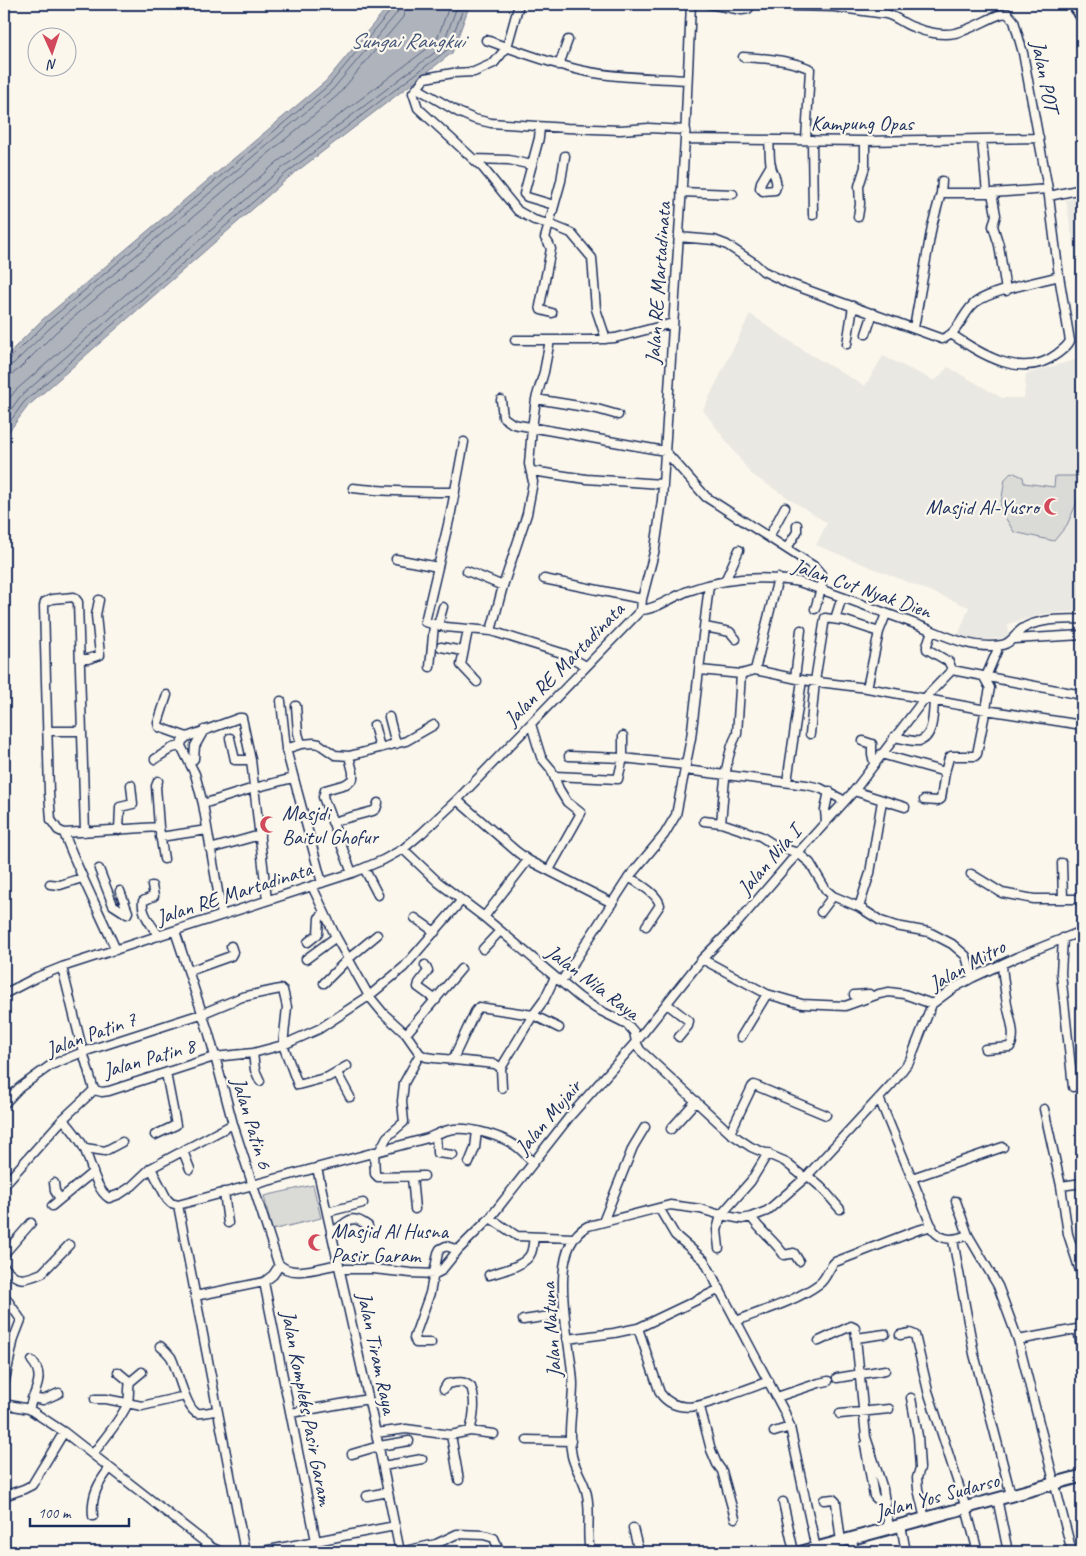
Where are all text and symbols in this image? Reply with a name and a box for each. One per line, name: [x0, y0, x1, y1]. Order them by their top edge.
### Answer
water label: Sungai Rangkui: [350, 27, 470, 55]
north arrow: [28, 28, 78, 78]
street label: Jalan POT: [1025, 37, 1066, 119]
text: N: [46, 56, 57, 73]
street label: Kampung Opas: [811, 110, 915, 136]
street label: Jalan RE Martadinata: [639, 200, 677, 366]
place label: Masjid Al-Yusro: [926, 494, 1042, 520]
mosque icon: Masjid Al-Yusro: [1043, 497, 1063, 517]
street label: Jalan Cut Nyak Dien: [788, 552, 936, 624]
street label: Jalan RE Martadinata: [498, 596, 631, 732]
place label: Masjdi Baitul Ghofur: [282, 800, 379, 850]
mosque icon: Masjdi Baitul Ghofur: [258, 815, 278, 835]
street label: Jalan Nila I: [731, 816, 809, 901]
street label: Jalan RE Martadinata: [152, 855, 317, 931]
street label: Jalan Mitro: [924, 933, 1011, 997]
street label: Jalan Nila Raya: [540, 938, 647, 1027]
street label: Jalan Patin 7: [41, 1005, 141, 1063]
street label: Jalan Patin 8: [99, 1032, 200, 1084]
street label: Jalan Mujair: [509, 1072, 588, 1160]
street label: Jalan Patin 6: [225, 1073, 278, 1172]
place label: Masjid Al Husna Pasir Garam: [331, 1218, 449, 1268]
mosque icon: Masjid Al Husna Pasir Garam: [307, 1233, 327, 1253]
street label: Jalan Natuna: [535, 1280, 567, 1379]
street label: Jalan Tiram Raya: [351, 1289, 403, 1418]
street label: Jalan Kompleks Pasir Garam: [275, 1307, 339, 1509]
street label: Jalan Yos Sudarso: [871, 1467, 1003, 1525]
scale bar: [30, 1496, 129, 1528]
text: 100 m: [38, 1504, 72, 1523]

